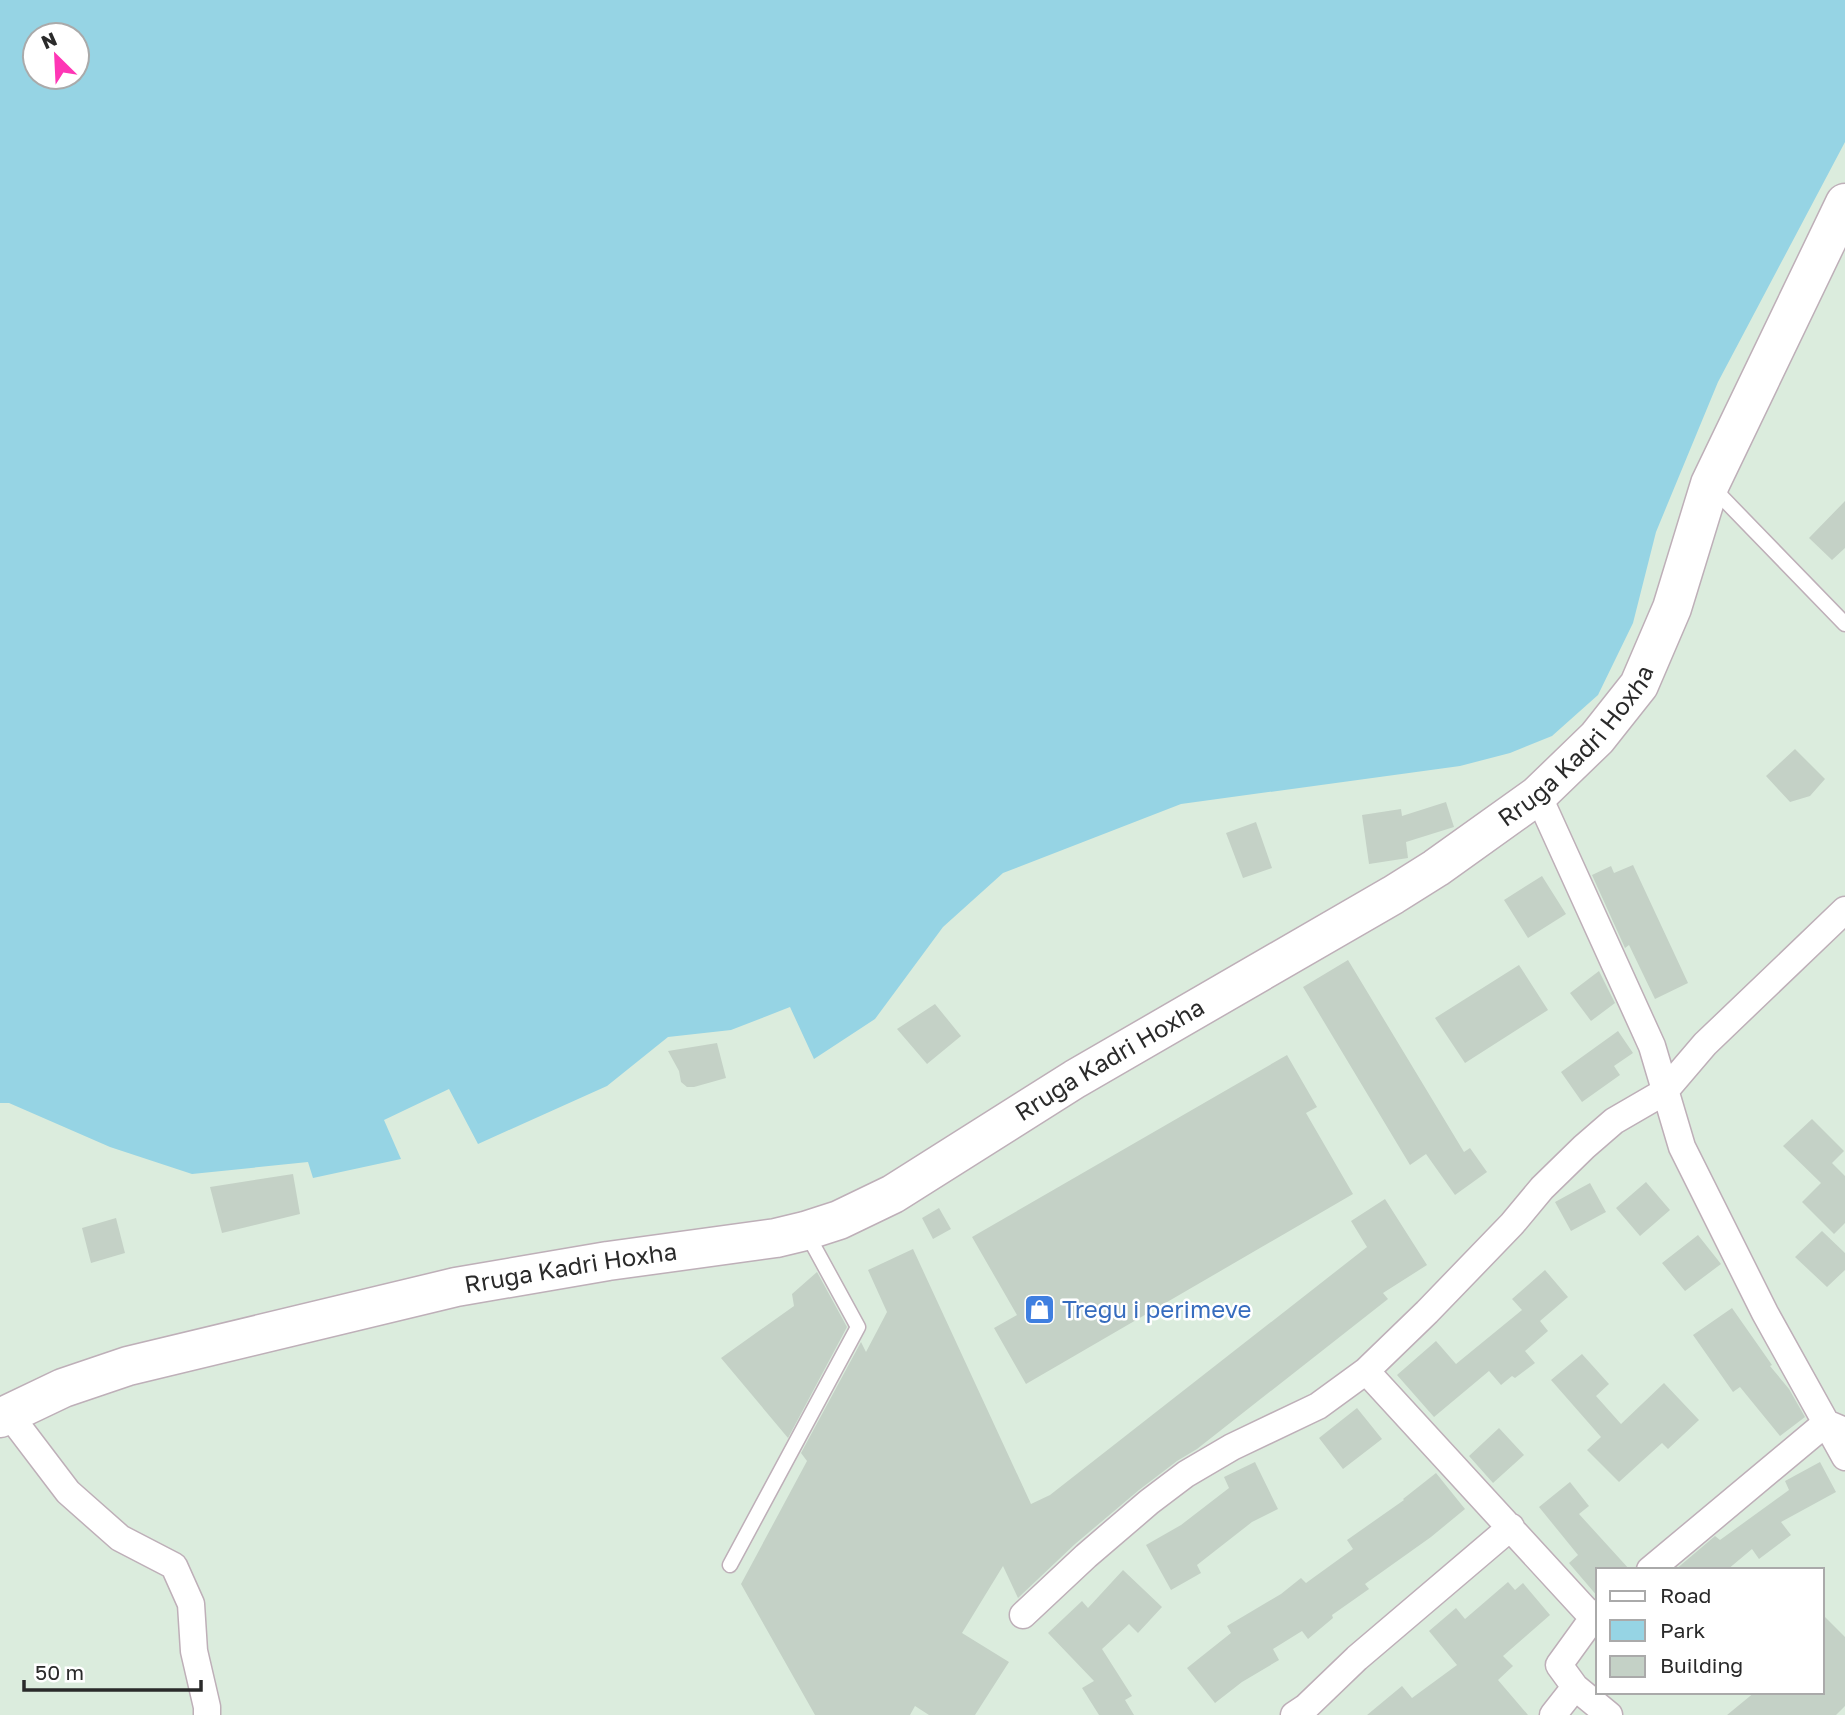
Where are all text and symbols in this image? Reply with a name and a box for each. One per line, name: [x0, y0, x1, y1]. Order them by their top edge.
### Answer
north arrow: [21, 21, 91, 91]
text: N: [38, 27, 60, 53]
street label: Rruga Kadri Hoxha: [1492, 661, 1659, 832]
street label: Rruga Kadri Hoxha: [1009, 992, 1209, 1126]
street label: Rruga Kadri Hoxha: [462, 1236, 679, 1298]
shop icon: Tregu i perimeve: [1022, 1293, 1056, 1327]
place label: Tregu i perimeve: [1062, 1294, 1252, 1323]
legend: [1596, 1568, 1824, 1694]
text: Road: [1660, 1582, 1711, 1608]
text: Park: [1660, 1617, 1706, 1643]
scale bar: [24, 1648, 201, 1692]
text: Building: [1660, 1652, 1743, 1678]
text: 50 m: [35, 1659, 84, 1685]

